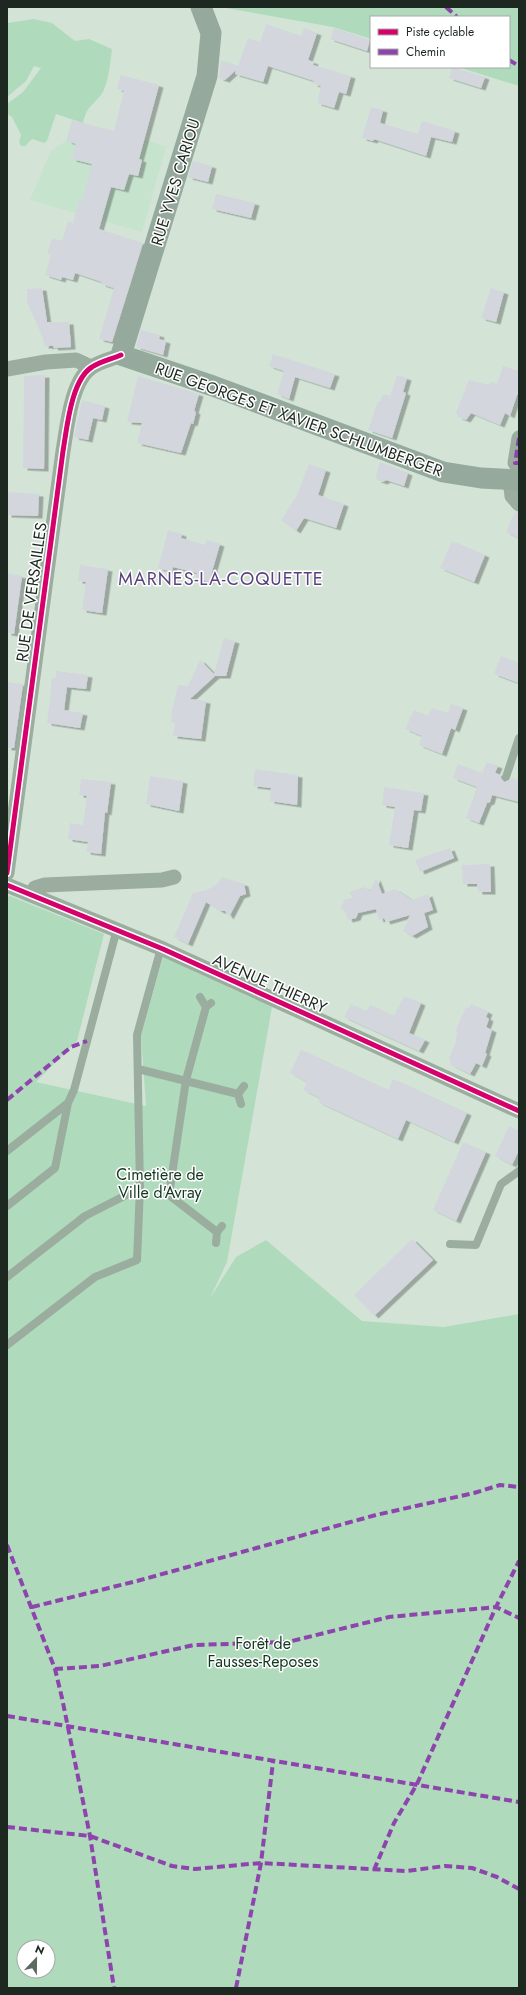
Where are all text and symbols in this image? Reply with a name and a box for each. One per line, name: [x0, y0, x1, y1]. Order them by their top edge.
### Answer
legend: [370, 16, 510, 68]
text: Piste cyclable: [406, 23, 474, 41]
text: Chemin: [406, 43, 445, 61]
street label: RUE YVES CARIOU: [145, 116, 206, 249]
street label: RUE GEORGES ET XAVIER SCHLUMBERGER: [152, 357, 446, 482]
street label: RUE DE VERSAILLES: [10, 521, 53, 663]
district label: MARNES-LA-COQUETTE: [118, 566, 324, 592]
street label: AVENUE THIERRY: [209, 948, 331, 1019]
park label: Cimetière de Ville d'Avray: [116, 1163, 204, 1204]
park label: Forêt de Fausses-Reposes: [208, 1632, 318, 1673]
north arrow: [16, 1939, 56, 1979]
text: N: [33, 1941, 47, 1959]

